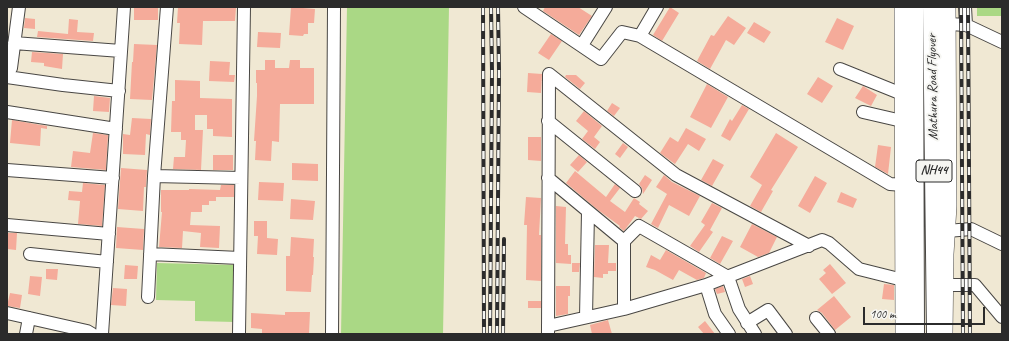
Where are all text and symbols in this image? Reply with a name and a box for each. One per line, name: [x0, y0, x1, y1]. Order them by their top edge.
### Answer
street label: Mathura Road Flyover: [924, 34, 942, 140]
road number: NH44: [916, 160, 952, 182]
scale bar: [865, 299, 987, 325]
text: 100 m: [870, 306, 896, 322]

